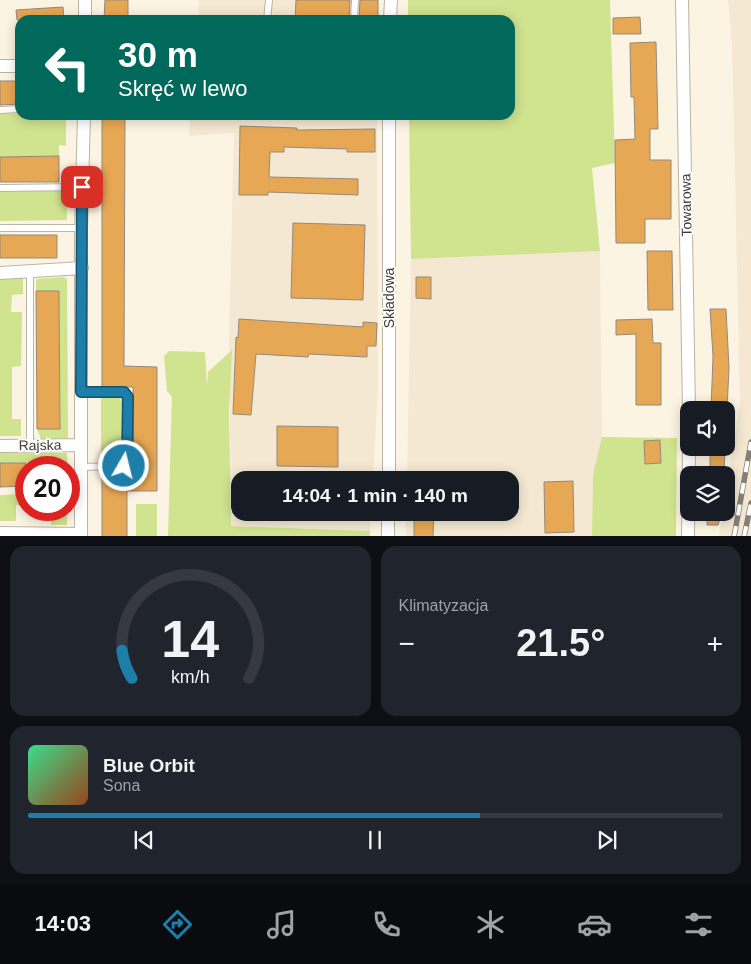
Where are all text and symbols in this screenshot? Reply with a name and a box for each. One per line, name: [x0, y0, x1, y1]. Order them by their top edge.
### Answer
icon: left: [35, 35, 100, 100]
text: 30 m: [118, 35, 198, 74]
text: Skręć w lewo: [118, 76, 248, 101]
pin: [61, 166, 103, 208]
icon: arrive: [68, 173, 96, 201]
street label: Towarowa: [677, 173, 695, 237]
street label: Składowa: [381, 267, 397, 328]
map controls: [680, 401, 735, 521]
button: sound: [680, 401, 735, 456]
street label: Rajska: [18, 437, 62, 453]
position arrow: [97, 439, 149, 491]
speed limit sign: 20: [15, 456, 80, 521]
button: layers: [680, 466, 735, 521]
text: 14:04 · 1 min · 140 m: [282, 485, 468, 506]
text: Klimatyzacja: [399, 597, 488, 614]
text: 14: [161, 610, 219, 668]
text: 21.5°: [516, 622, 605, 664]
text: −: [399, 628, 415, 659]
text: +: [707, 628, 723, 659]
text: km/h: [171, 667, 210, 687]
text: Blue Orbit: [103, 755, 195, 776]
text: Sona: [103, 777, 140, 794]
icon: previous: [130, 826, 158, 854]
icon: pause: [361, 826, 389, 854]
icon: next: [593, 826, 621, 854]
icon: directions: [160, 907, 195, 942]
icon: music: [264, 907, 299, 942]
icon: phone: [369, 907, 404, 942]
icon: climate: [473, 907, 508, 942]
icon: car: [577, 907, 612, 942]
icon: filters: [681, 907, 716, 942]
text: 14:03: [35, 911, 91, 936]

